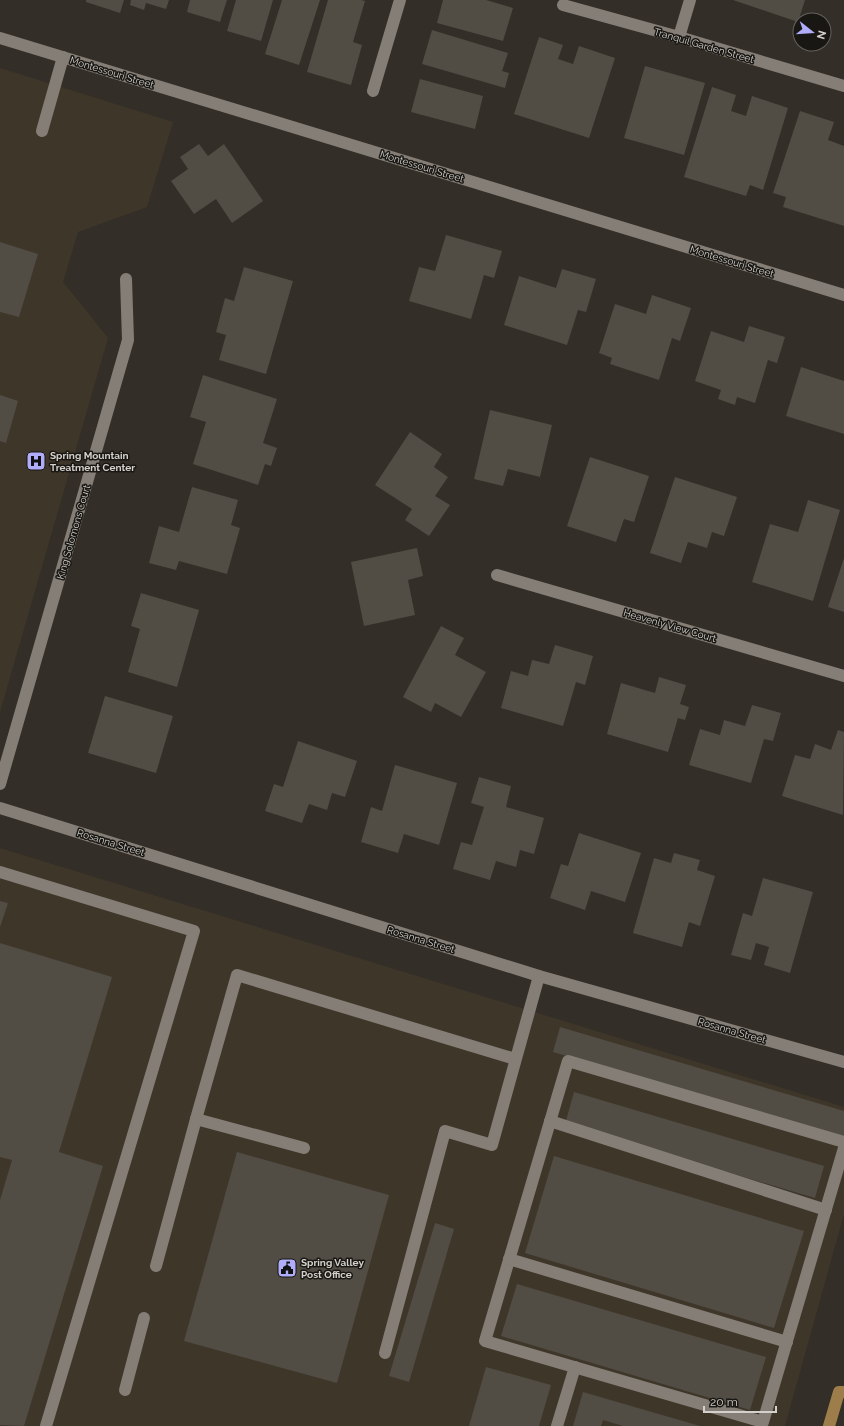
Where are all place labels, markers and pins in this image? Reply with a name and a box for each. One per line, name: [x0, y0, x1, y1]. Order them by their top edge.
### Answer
hospital icon: Spring Mountain Treatment Center: [25, 450, 47, 472]
place label: Spring Mountain Treatment Center: [50, 450, 135, 473]
public building icon: Spring Valley Post Office: [276, 1257, 298, 1279]
place label: Spring Valley Post Office: [301, 1257, 364, 1280]

